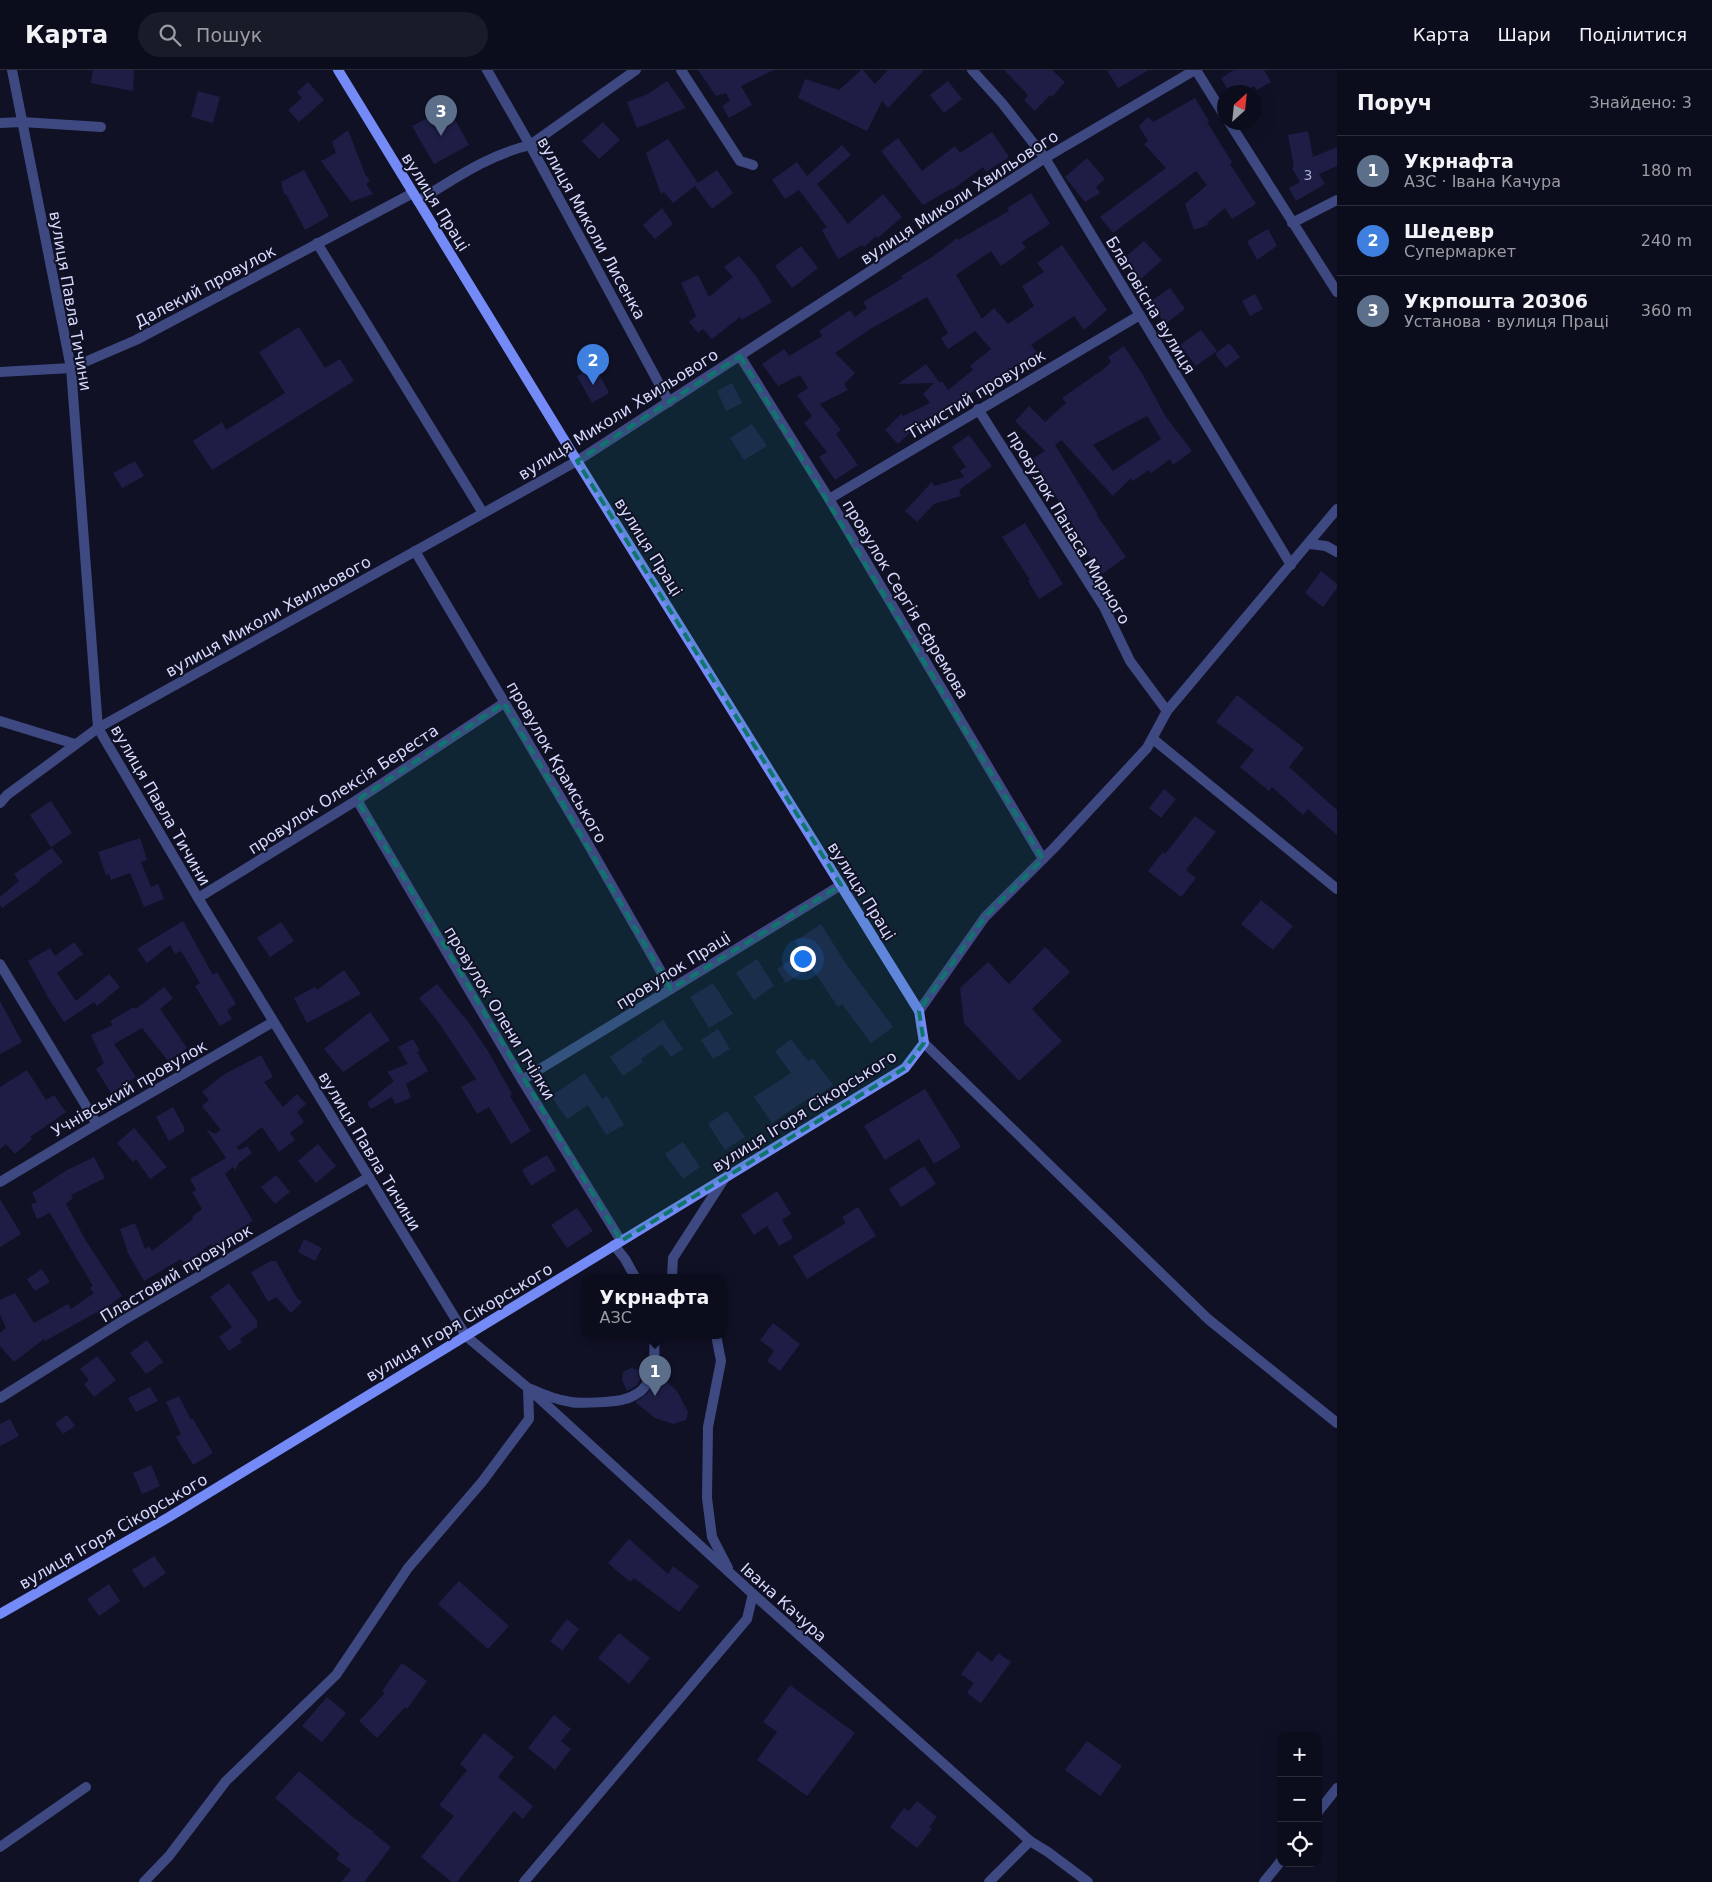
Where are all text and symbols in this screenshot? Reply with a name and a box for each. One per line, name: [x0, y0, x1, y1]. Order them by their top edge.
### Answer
search box: [138, 12, 488, 57]
text: Карта: [25, 21, 108, 49]
icon: search: [156, 21, 184, 49]
text: Пошук: [196, 24, 262, 46]
text: Карта: [1413, 24, 1469, 45]
text: Шари: [1497, 24, 1551, 45]
text: Поділитися: [1579, 24, 1687, 45]
north arrow: [1217, 85, 1262, 130]
text: Поруч: [1357, 91, 1432, 115]
text: Знайдено: 3: [1589, 93, 1692, 112]
pin: 3: [425, 95, 457, 136]
street label: вулиця Миколи Хвильового: [857, 126, 1062, 269]
street label: вулиця Миколи Лисенка: [533, 134, 650, 323]
street label: вулиця Праці: [398, 150, 473, 255]
text: Укрнафта: [1404, 150, 1514, 172]
text: 1: [1367, 161, 1379, 180]
text: 180 m: [1641, 161, 1692, 180]
house number: 3: [1304, 167, 1312, 183]
text: АЗС · Івана Качура: [1404, 172, 1561, 191]
street label: вулиця Павла Тичини: [45, 210, 96, 393]
text: Шедевр: [1404, 220, 1494, 242]
text: 2: [1367, 231, 1379, 250]
text: 240 m: [1641, 231, 1692, 250]
street label: Благовісна вулиця: [1102, 233, 1199, 378]
street label: Далекий провулок: [132, 241, 279, 332]
text: Супермаркет: [1404, 242, 1516, 261]
text: Укрпошта 20306: [1404, 290, 1588, 312]
text: 3: [1367, 301, 1379, 320]
text: 360 m: [1641, 301, 1692, 320]
text: Установа · вулиця Праці: [1404, 312, 1609, 331]
pin: 2: [577, 344, 609, 385]
street label: вулиця Миколи Хвильового: [515, 345, 722, 484]
street label: Тінистий провулок: [903, 345, 1049, 444]
street label: провулок Панаса Мирного: [1003, 427, 1134, 628]
street label: вулиця Праці: [611, 495, 686, 600]
street label: провулок Сергія Єфремова: [839, 496, 973, 702]
street label: вулиця Миколи Хвильового: [162, 552, 374, 681]
street label: провулок Крамського: [503, 678, 611, 846]
street label: провулок Олексія Береста: [245, 721, 442, 858]
street label: вулиця Павла Тичини: [107, 722, 214, 889]
street label: вулиця Праці: [824, 839, 899, 944]
street label: провулок Олени Пчілки: [440, 923, 559, 1103]
street label: провулок Праці: [613, 928, 734, 1013]
your location: [790, 946, 816, 972]
street label: Учнівський провулок: [48, 1036, 211, 1141]
street label: вулиця Ігоря Сікорського: [708, 1047, 900, 1176]
street label: вулиця Павла Тичини: [314, 1068, 425, 1234]
street label: Пластовий провулок: [97, 1220, 256, 1326]
street label: вулиця Ігоря Сікорського: [363, 1259, 556, 1386]
popup: [582, 1274, 727, 1339]
text: Укрнафта: [600, 1286, 709, 1308]
text: АЗС: [600, 1308, 632, 1327]
pin: 1: [639, 1355, 671, 1396]
street label: вулиця Ігоря Сікорського: [16, 1470, 211, 1593]
street label: Івана Качура: [737, 1559, 831, 1646]
map controls: [1277, 1732, 1322, 1867]
button: +: [1277, 1732, 1322, 1777]
button: −: [1277, 1777, 1322, 1822]
button: locate: [1277, 1822, 1322, 1867]

